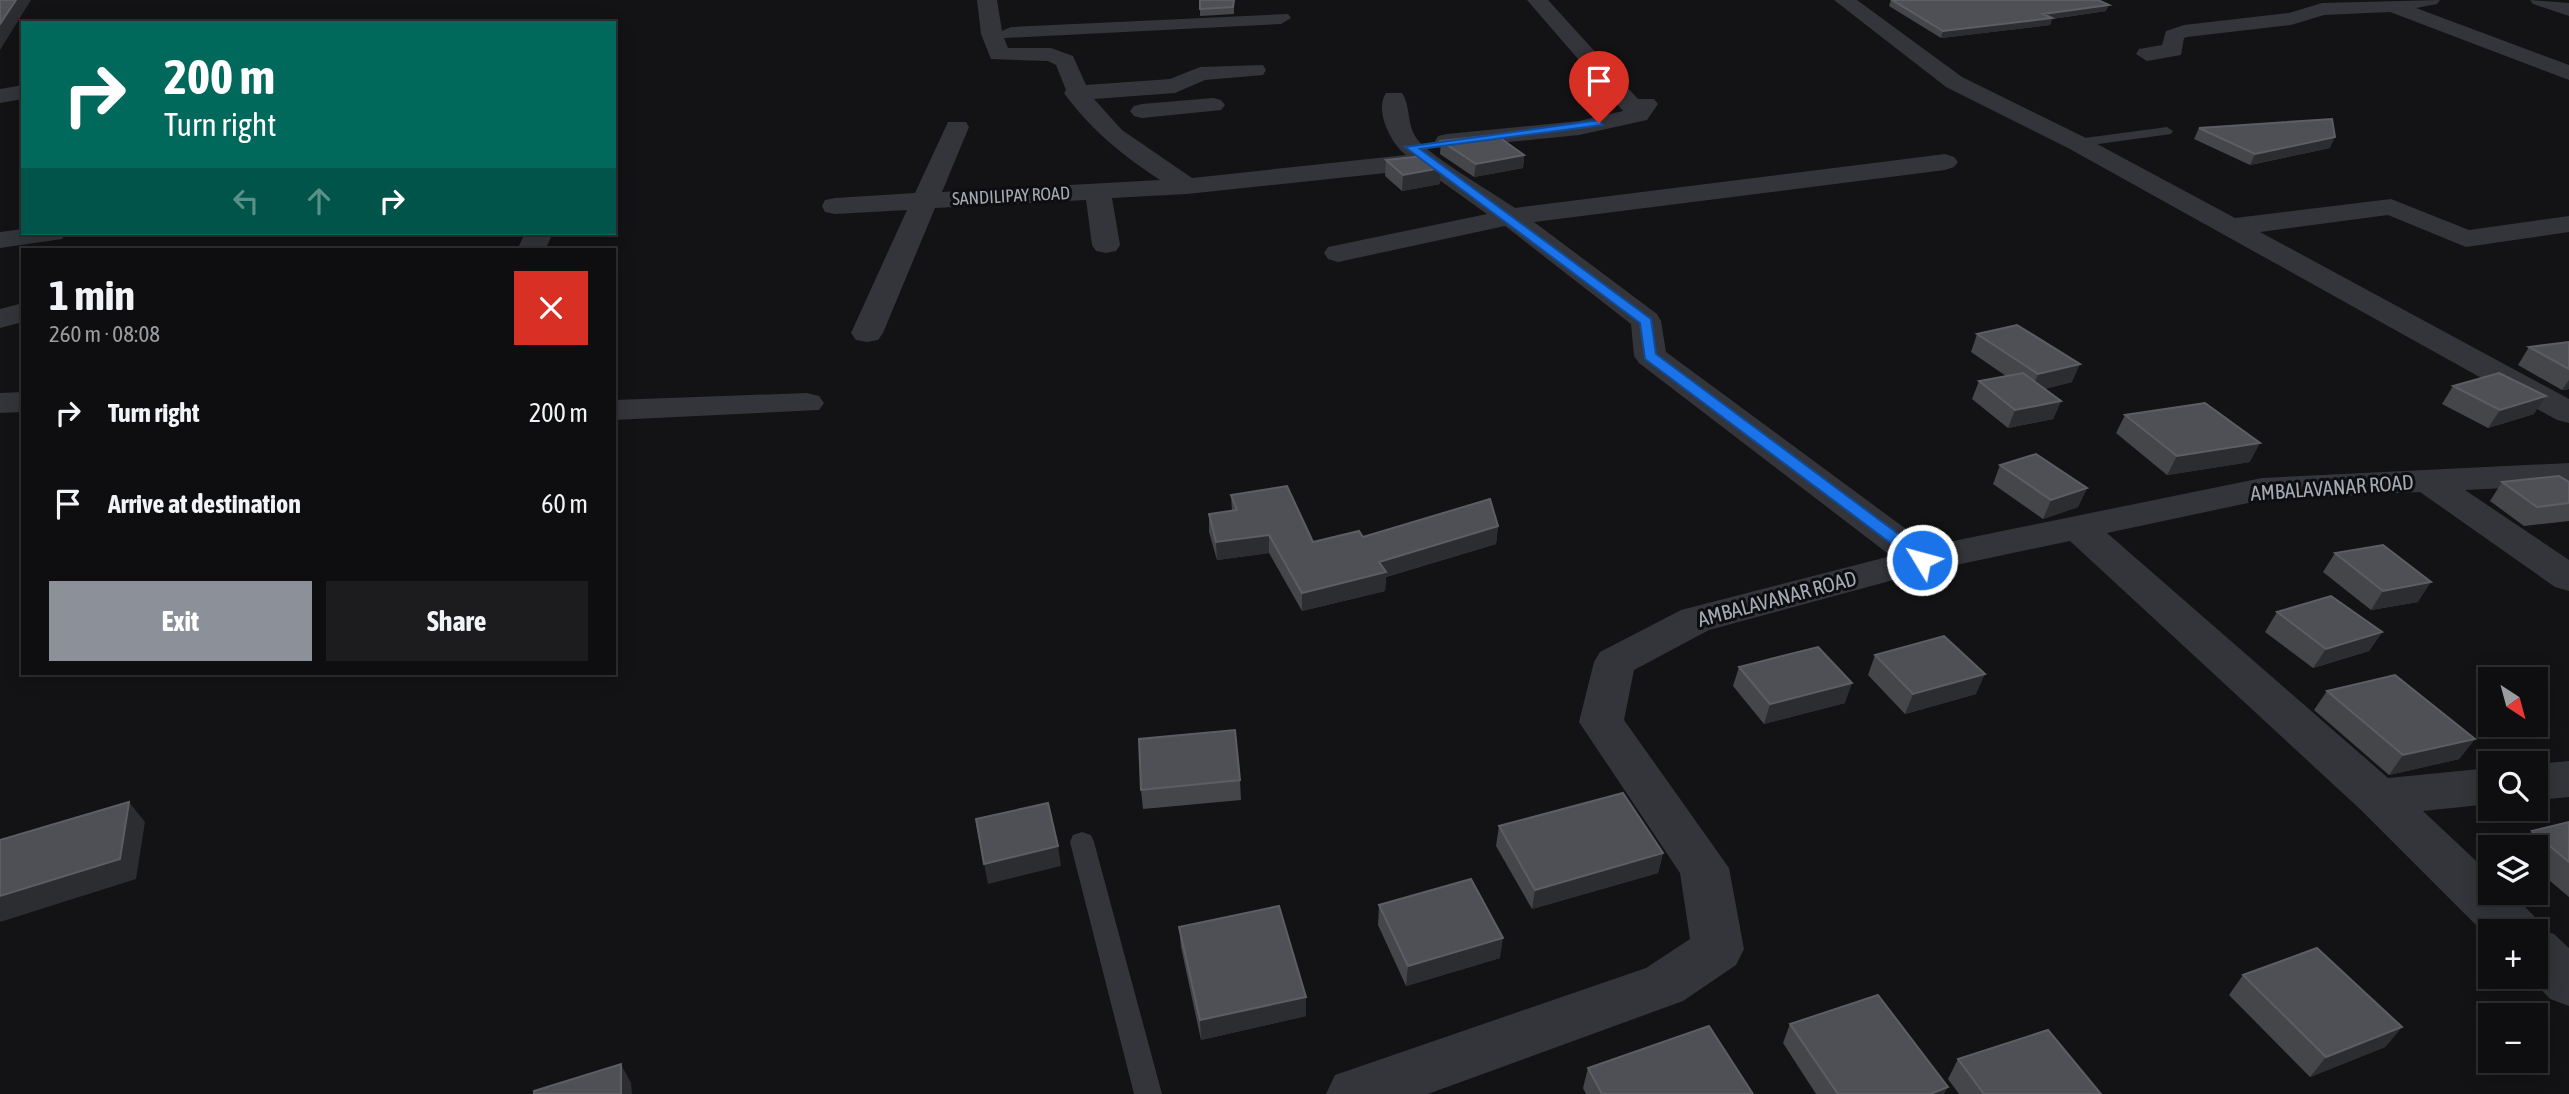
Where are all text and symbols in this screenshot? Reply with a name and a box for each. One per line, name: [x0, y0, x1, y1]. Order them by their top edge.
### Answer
text: 200 m: [164, 48, 275, 104]
icon: right: [49, 49, 140, 140]
pin: [1569, 51, 1629, 123]
icon: arrive: [1580, 62, 1618, 100]
text: Turn right: [164, 106, 277, 143]
icon: left: [227, 182, 265, 220]
icon: ahead: [300, 182, 338, 220]
icon: right: [373, 182, 411, 220]
street label: SANDILIPAY ROAD: [952, 182, 1070, 209]
text: 1 min: [49, 271, 135, 319]
button: close: [514, 271, 588, 345]
text: 260 m · 08:08: [49, 321, 160, 347]
icon: right: [49, 394, 87, 432]
text: Turn right: [108, 398, 199, 428]
text: 200 m: [529, 398, 588, 428]
street label: AMBALAVANAR ROAD: [2250, 469, 2414, 505]
icon: arrive: [49, 485, 87, 523]
text: Arrive at destination: [108, 489, 301, 519]
text: 60 m: [541, 489, 588, 519]
position arrow: [1885, 523, 1959, 597]
street label: AMBALAVANAR ROAD: [1695, 565, 1859, 631]
button: Exit: [49, 581, 312, 661]
button: Share: [326, 581, 588, 661]
north arrow: [2478, 667, 2548, 737]
map controls: [2478, 667, 2548, 1073]
button: search: [2478, 751, 2548, 821]
button: layers: [2478, 835, 2548, 905]
button: +: [2478, 919, 2548, 989]
button: −: [2478, 1003, 2548, 1073]

